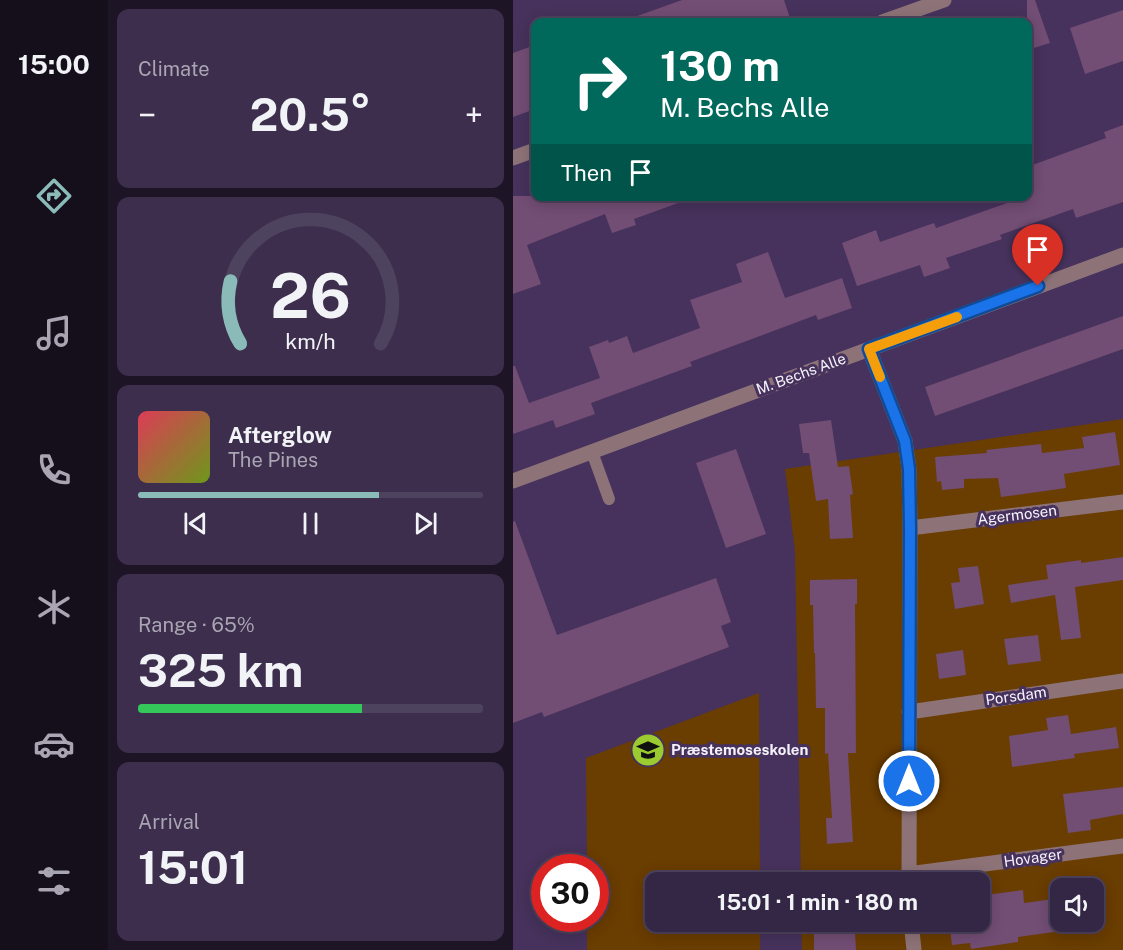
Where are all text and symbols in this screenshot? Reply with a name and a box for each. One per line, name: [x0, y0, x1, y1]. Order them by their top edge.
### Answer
text: 130 m: [660, 41, 780, 90]
icon: right: [561, 42, 639, 120]
text: 15:00: [18, 48, 90, 80]
text: Climate: [138, 57, 210, 81]
text: 20.5°: [250, 88, 371, 141]
text: M. Bechs Alle: [660, 91, 830, 123]
text: −: [138, 96, 156, 134]
text: +: [465, 96, 483, 134]
icon: arrive: [624, 156, 657, 189]
text: Then: [561, 160, 612, 186]
icon: directions: [33, 175, 75, 217]
pin: [1012, 224, 1063, 286]
icon: arrive: [1021, 233, 1054, 266]
text: 26: [270, 259, 351, 332]
icon: music: [33, 312, 75, 354]
text: km/h: [285, 329, 336, 354]
street label: M. Bechs Alle: [754, 349, 848, 398]
text: Afterglow: [228, 422, 332, 448]
text: The Pines: [228, 448, 318, 472]
icon: phone: [33, 449, 75, 491]
street label: Agermosen: [976, 501, 1058, 528]
icon: previous: [179, 507, 212, 540]
icon: pause: [294, 507, 327, 540]
icon: next: [409, 507, 442, 540]
icon: climate: [33, 586, 75, 628]
text: Range · 65%: [138, 613, 255, 637]
text: 325 km: [138, 644, 303, 697]
street label: Porsdam: [984, 683, 1048, 708]
icon: car: [33, 723, 75, 765]
school or university icon: Præstemoseskolen: [630, 732, 666, 768]
place label: Præstemoseskolen: [671, 741, 809, 758]
position arrow: [877, 749, 941, 813]
text: Arrival: [138, 810, 200, 834]
text: 15:01: [138, 841, 248, 894]
street label: Hovager: [1003, 845, 1063, 870]
speed limit sign: 30: [531, 854, 609, 932]
icon: filters: [33, 860, 75, 902]
map controls: [1050, 878, 1104, 932]
button: sound: [1050, 878, 1104, 932]
text: 15:01 · 1 min · 180 m: [717, 889, 918, 915]

